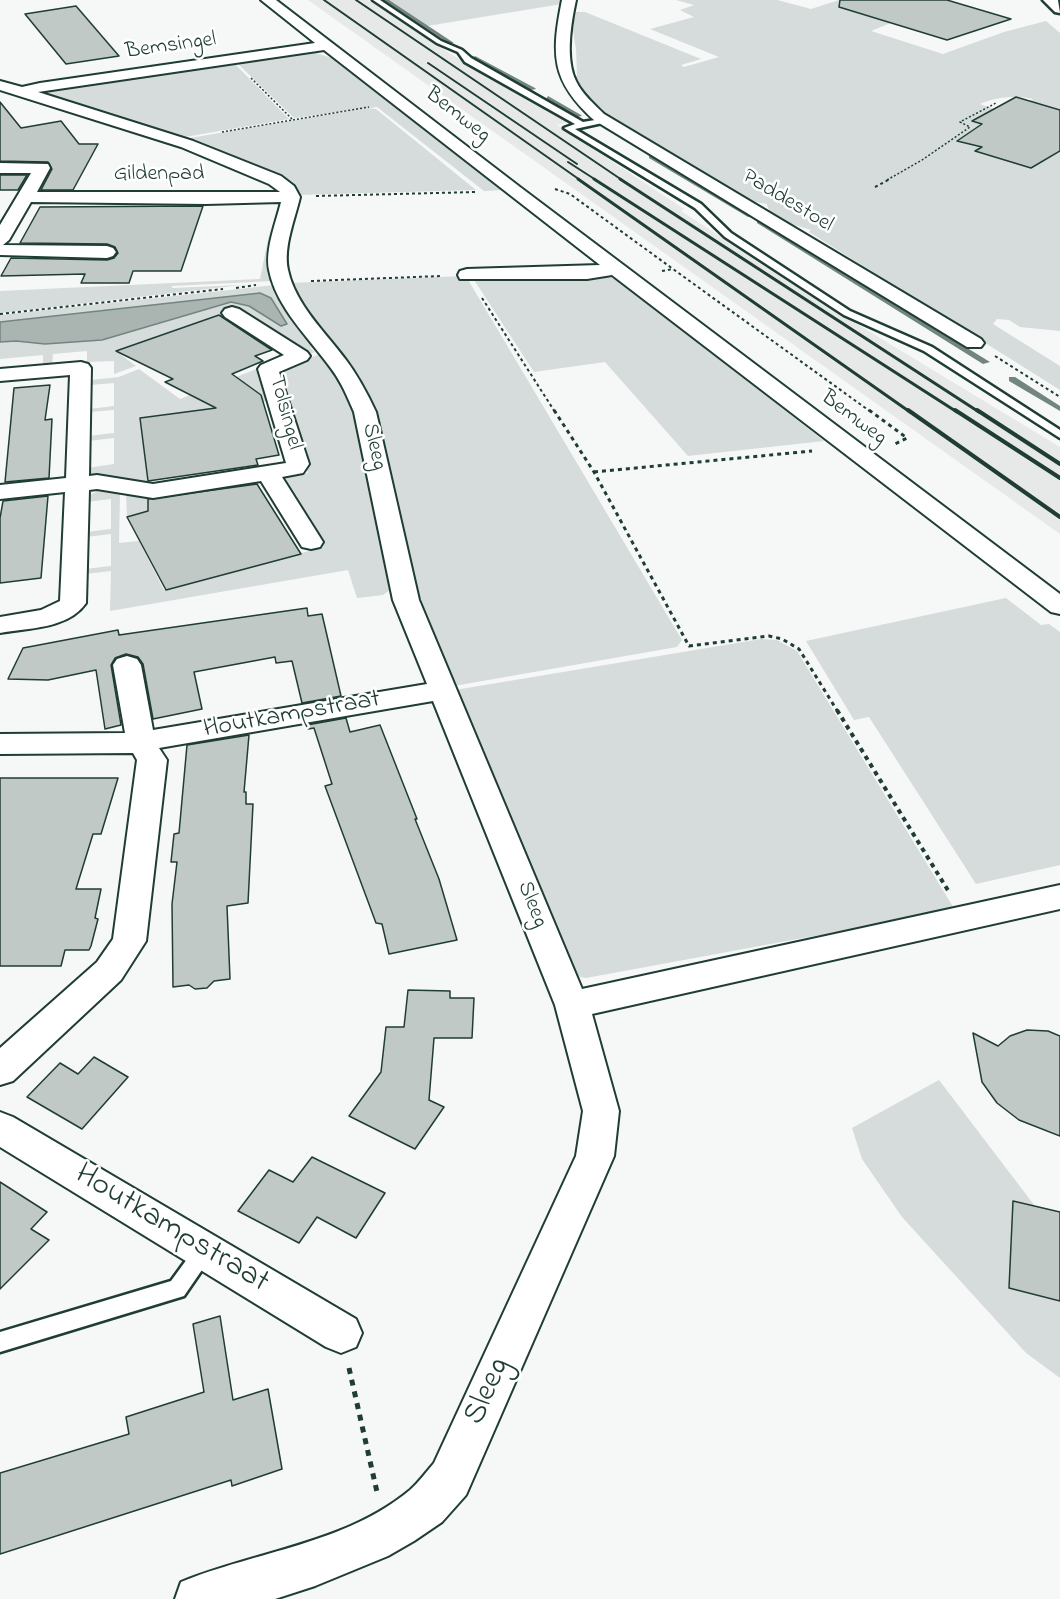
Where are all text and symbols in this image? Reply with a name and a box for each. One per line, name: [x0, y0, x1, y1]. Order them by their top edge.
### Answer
street label: Bemsingel: [124, 28, 218, 66]
street label: Bemweg: [419, 82, 495, 150]
street label: Gildenpad: [114, 162, 204, 188]
street label: Paddestoel: [737, 165, 837, 239]
street label: Tolsingel: [261, 373, 307, 453]
street label: Bemweg: [815, 386, 891, 452]
street label: Sleeg: [355, 421, 391, 473]
street label: Houtkampstraat: [201, 685, 383, 747]
street label: Sleeg: [510, 878, 552, 932]
street label: Houtkampstraat: [67, 1157, 275, 1303]
street label: Sleeg: [457, 1353, 521, 1431]

